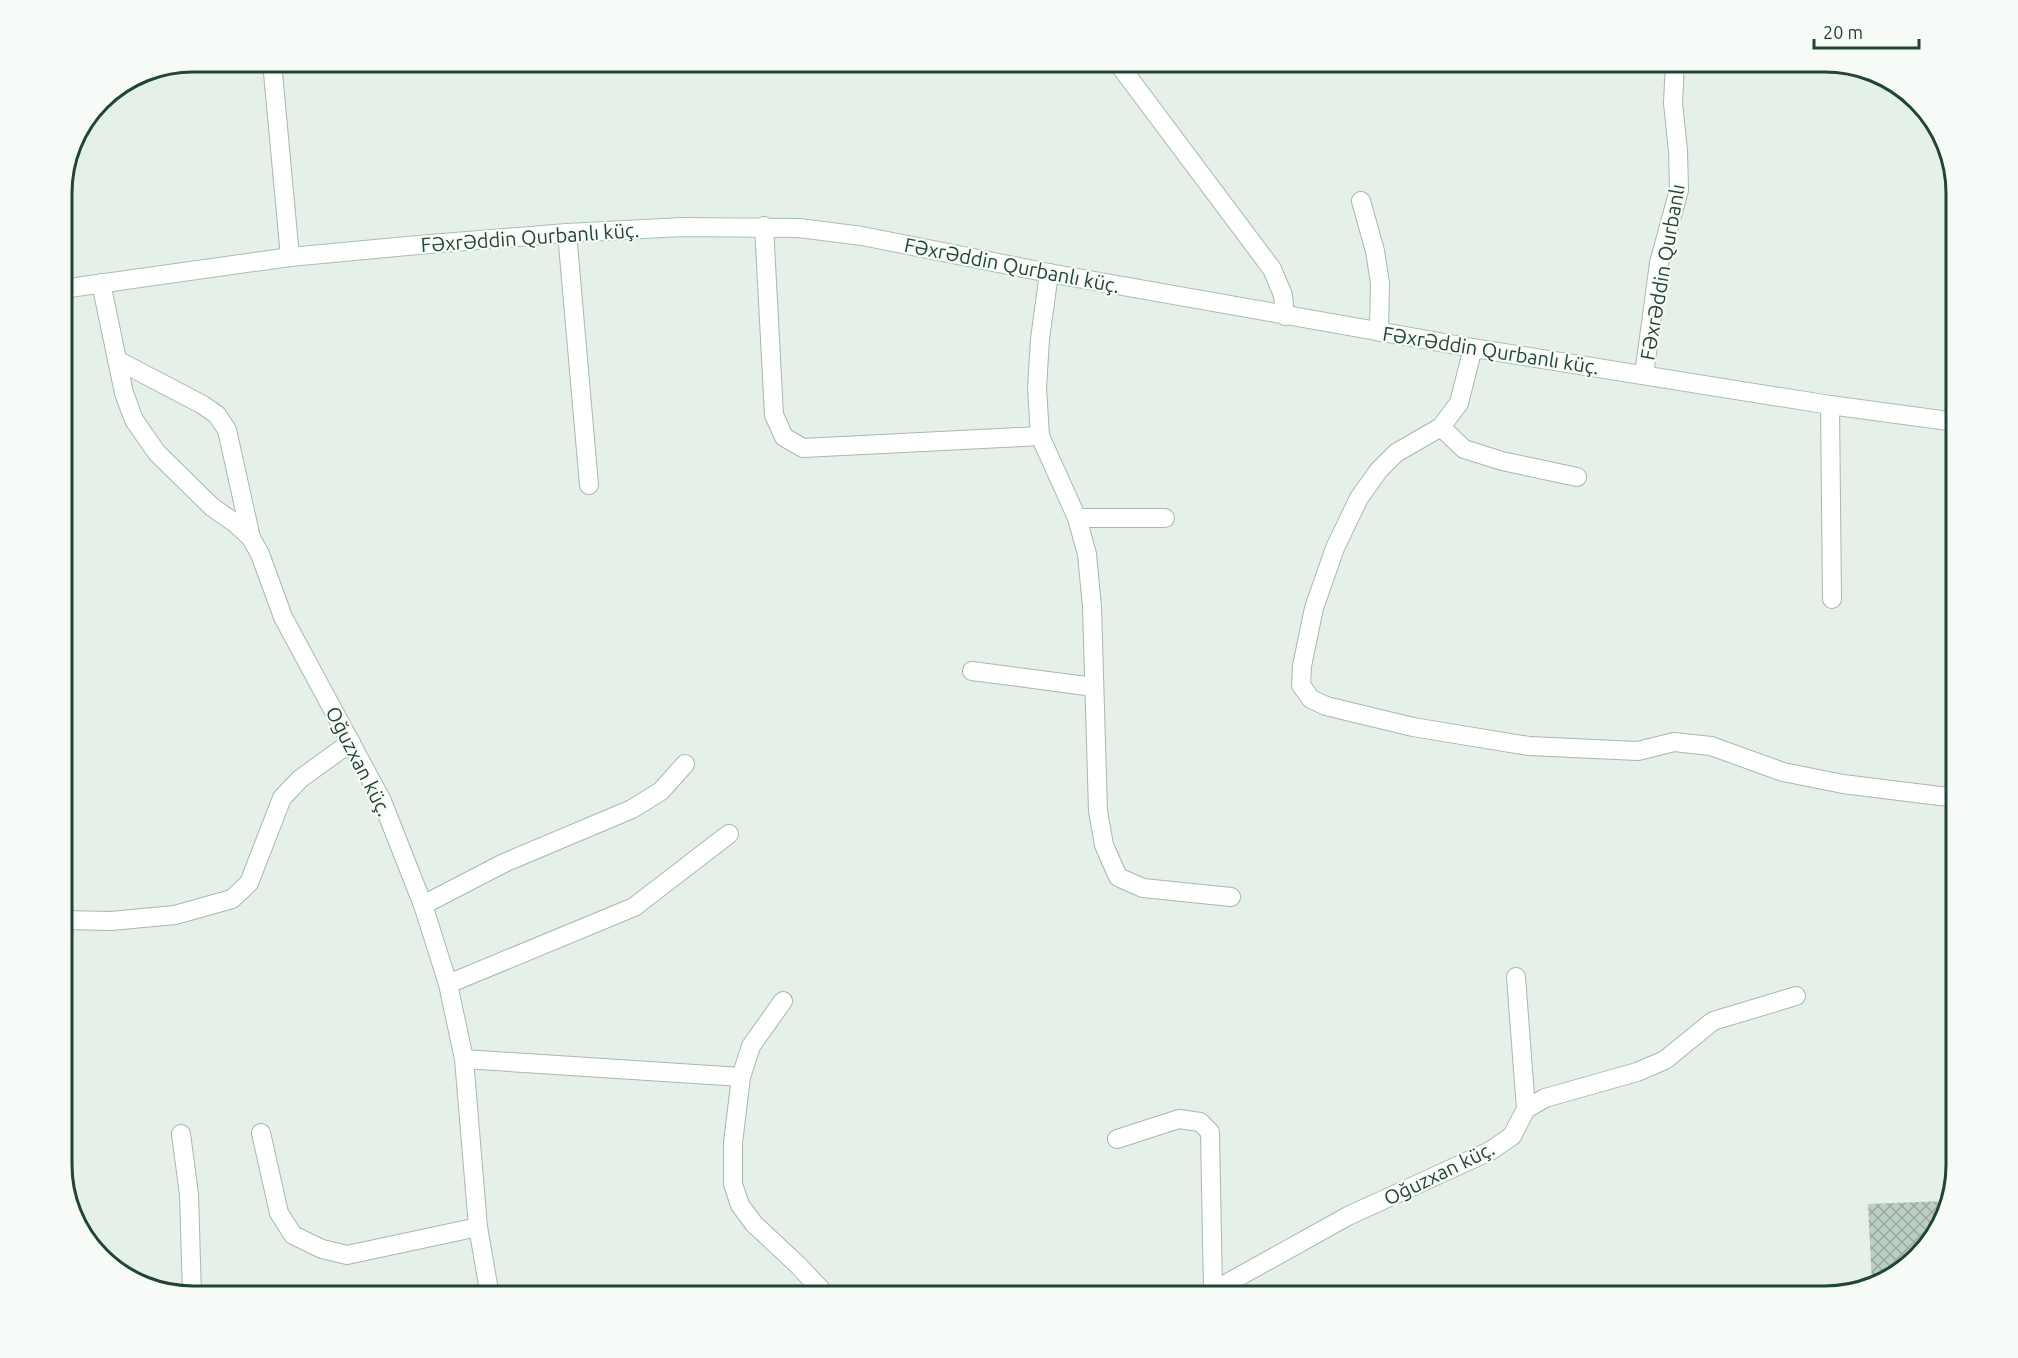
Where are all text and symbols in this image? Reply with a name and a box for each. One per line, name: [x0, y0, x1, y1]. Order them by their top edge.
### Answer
scale bar: [1814, 12, 1919, 50]
text: 20 m: [1823, 22, 1863, 42]
street label: Fəxrəddin Qurbanlı: [1635, 182, 1689, 362]
street label: Fəxrəddin Qurbanlı küç.: [420, 218, 640, 256]
street label: Fəxrəddin Qurbanlı küç.: [902, 233, 1122, 297]
street label: Fəxrəddin Qurbanlı küç.: [1381, 322, 1601, 378]
street label: Oğuzxan küç.: [322, 702, 396, 820]
street label: Oğuzxan küç.: [1380, 1136, 1498, 1210]

